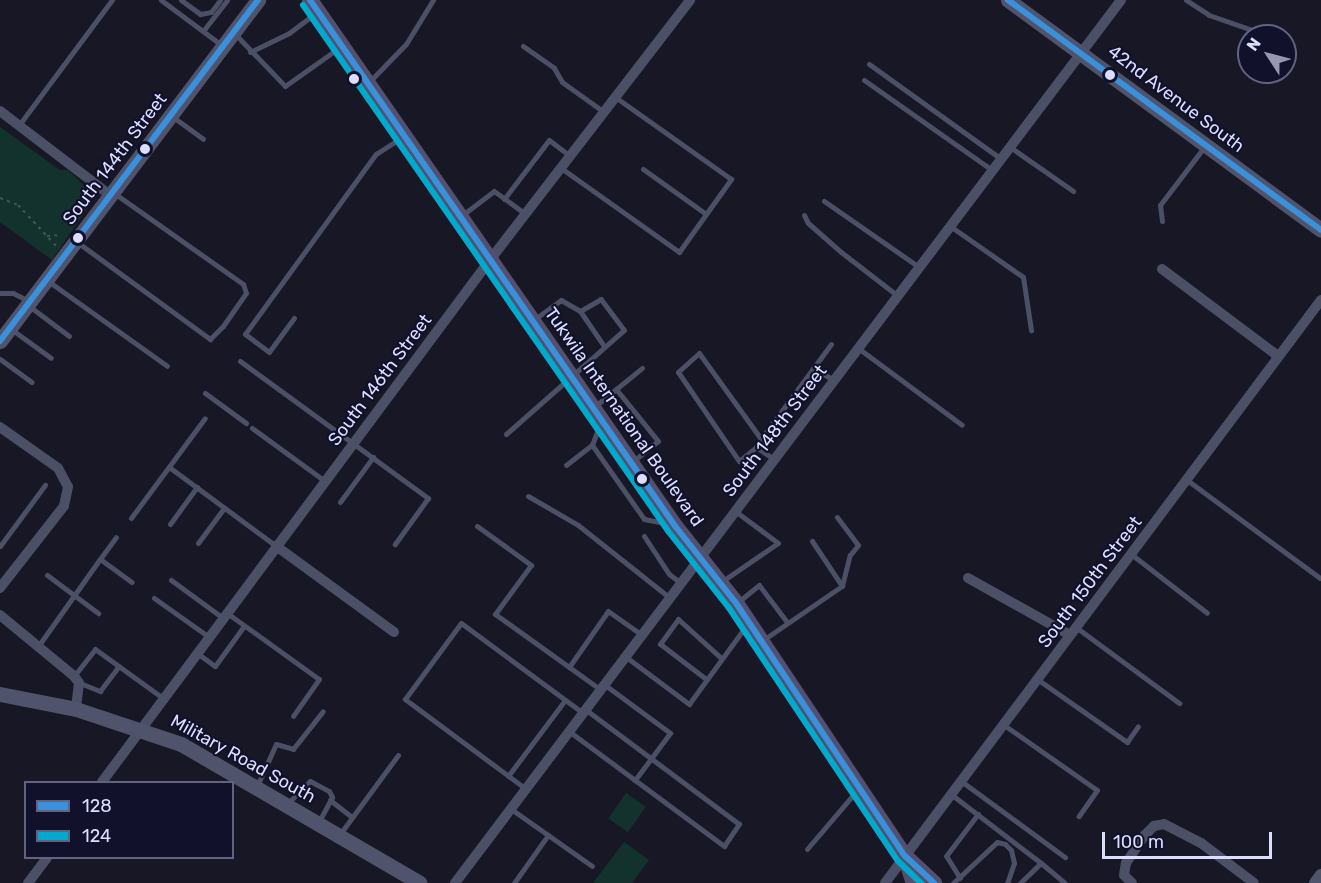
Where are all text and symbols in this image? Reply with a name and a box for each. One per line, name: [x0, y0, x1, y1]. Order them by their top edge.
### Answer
north arrow: [1237, 24, 1297, 84]
text: N: [1243, 34, 1265, 55]
street label: 42nd Avenue South: [1103, 41, 1249, 157]
unlabelled marker: [1104, 69, 1116, 81]
unlabelled marker: [348, 73, 360, 85]
street label: South 144th Street: [58, 89, 172, 229]
unlabelled marker: [139, 143, 151, 155]
unlabelled marker: [72, 232, 84, 244]
street label: Tukwila International Boulevard: [540, 303, 708, 531]
street label: South 146th Street: [324, 310, 436, 450]
street label: South 148th Street: [718, 361, 832, 501]
unlabelled marker: [636, 473, 648, 485]
street label: South 150th Street: [1034, 512, 1146, 652]
street label: Military Road South: [166, 710, 320, 808]
legend: [24, 781, 234, 859]
text: 128: [82, 795, 112, 817]
scale bar: [1105, 820, 1274, 858]
text: 124: [82, 825, 111, 847]
text: 100 m: [1113, 831, 1164, 853]

